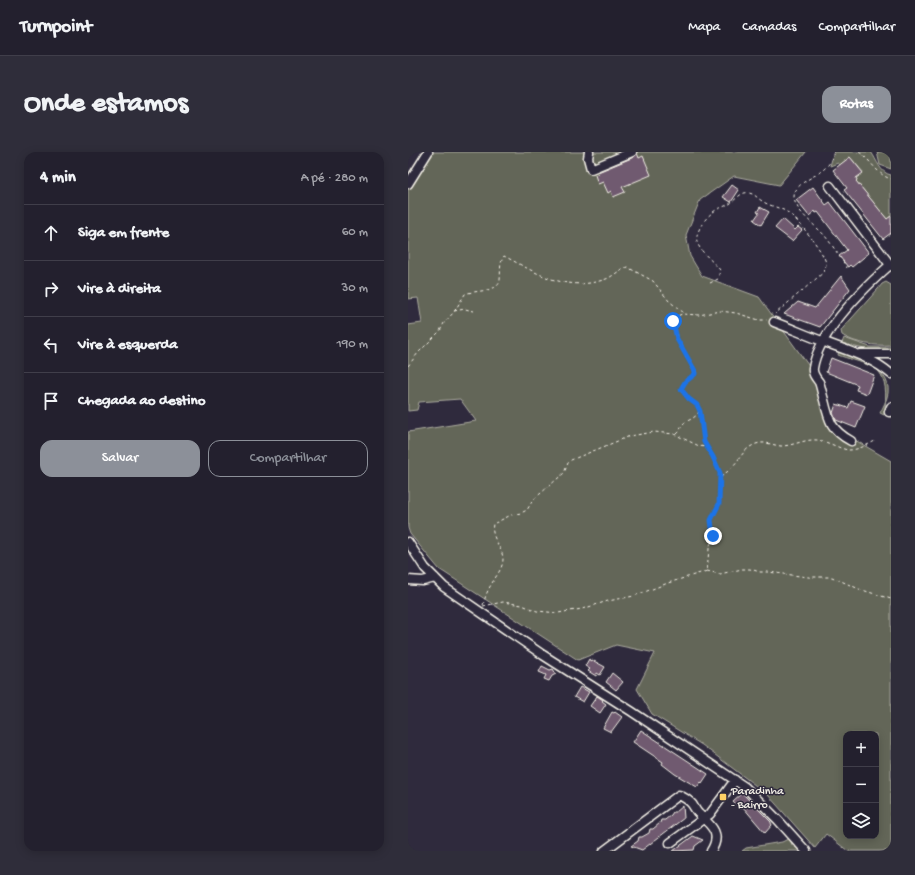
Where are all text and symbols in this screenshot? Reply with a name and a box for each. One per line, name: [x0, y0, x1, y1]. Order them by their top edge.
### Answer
text: Turnpoint: [20, 16, 92, 39]
text: Mapa: [688, 19, 720, 36]
text: Camadas: [742, 19, 797, 36]
text: Compartilhar: [819, 19, 895, 36]
button: Rotas: [822, 86, 891, 123]
text: Onde estamos: [24, 88, 188, 121]
text: 4 min: [40, 168, 76, 188]
text: A pé · 280 m: [301, 171, 368, 186]
icon: ahead: [40, 222, 62, 244]
text: Siga em frente: [78, 224, 169, 242]
text: 60 m: [342, 225, 368, 240]
icon: right: [40, 278, 62, 300]
text: Vire à direita: [78, 280, 161, 298]
text: 30 m: [342, 281, 368, 296]
route start: [664, 312, 682, 330]
icon: left: [40, 334, 62, 356]
text: Vire à esquerda: [78, 336, 178, 354]
text: 190 m: [337, 337, 368, 352]
icon: arrive: [40, 390, 62, 412]
text: Chegada ao destino: [78, 392, 205, 410]
button: Salvar: [40, 440, 200, 477]
button: Compartilhar: [208, 440, 368, 477]
route end: [704, 527, 722, 545]
map controls: [843, 731, 879, 839]
button: +: [843, 731, 879, 767]
button: −: [843, 767, 879, 803]
place label: Paradinha - Bairro: [730, 785, 784, 813]
marker: Paradinha - Bairro: [718, 792, 728, 802]
button: layers: [843, 803, 879, 839]

